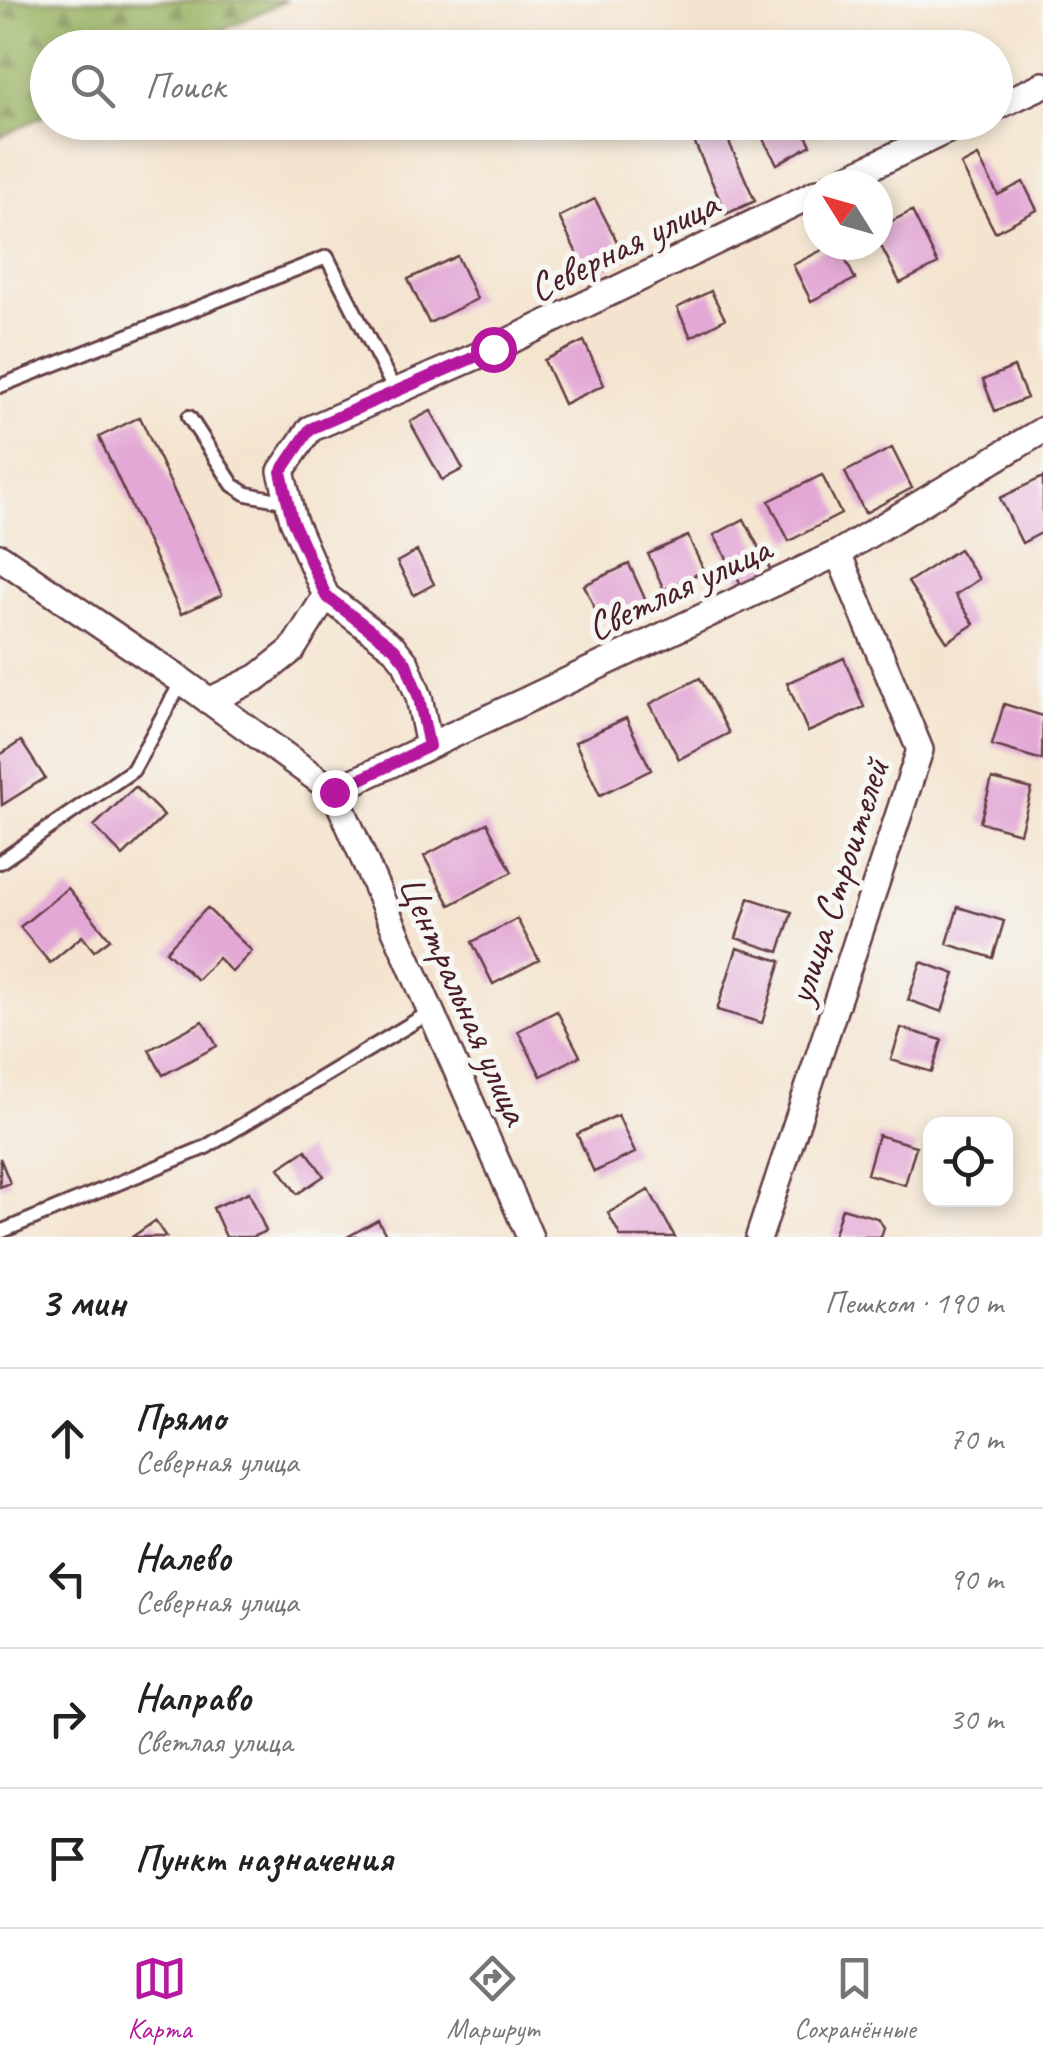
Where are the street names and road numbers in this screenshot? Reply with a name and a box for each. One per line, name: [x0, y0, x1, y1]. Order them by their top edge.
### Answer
street label: Северная улица: [521, 178, 729, 313]
street label: Светлая улица: [579, 522, 781, 652]
street label: улица Строителей: [774, 750, 902, 1012]
street label: Центральная улица: [387, 867, 542, 1134]

